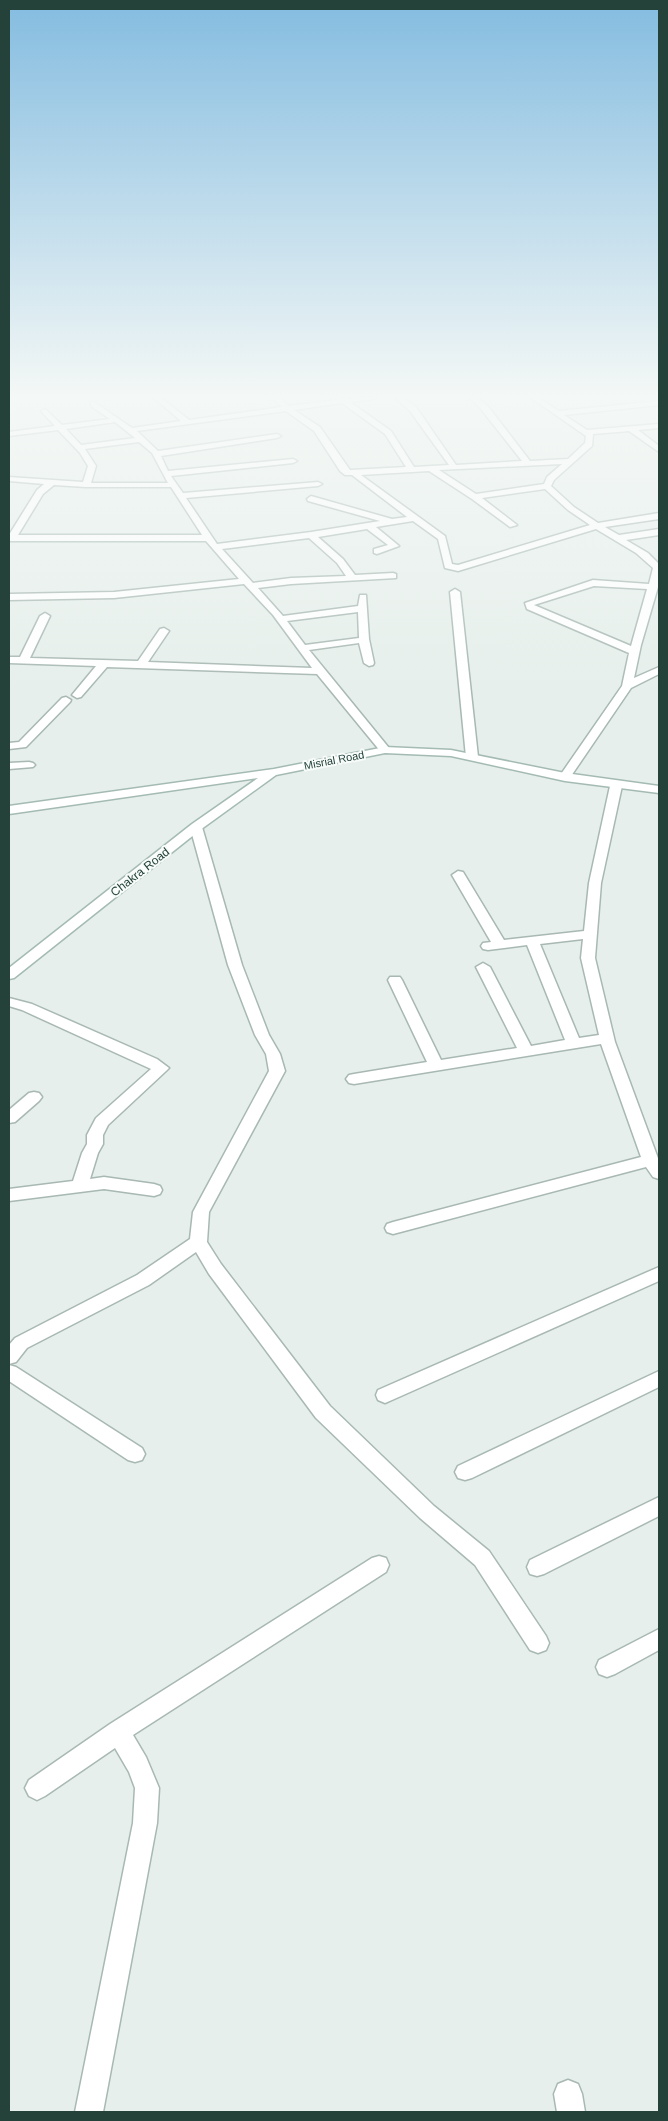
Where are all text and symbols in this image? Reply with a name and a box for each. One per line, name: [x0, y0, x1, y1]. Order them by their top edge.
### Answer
street label: Misrial Road: [303, 748, 365, 772]
street label: Chakra Road: [108, 845, 172, 899]

